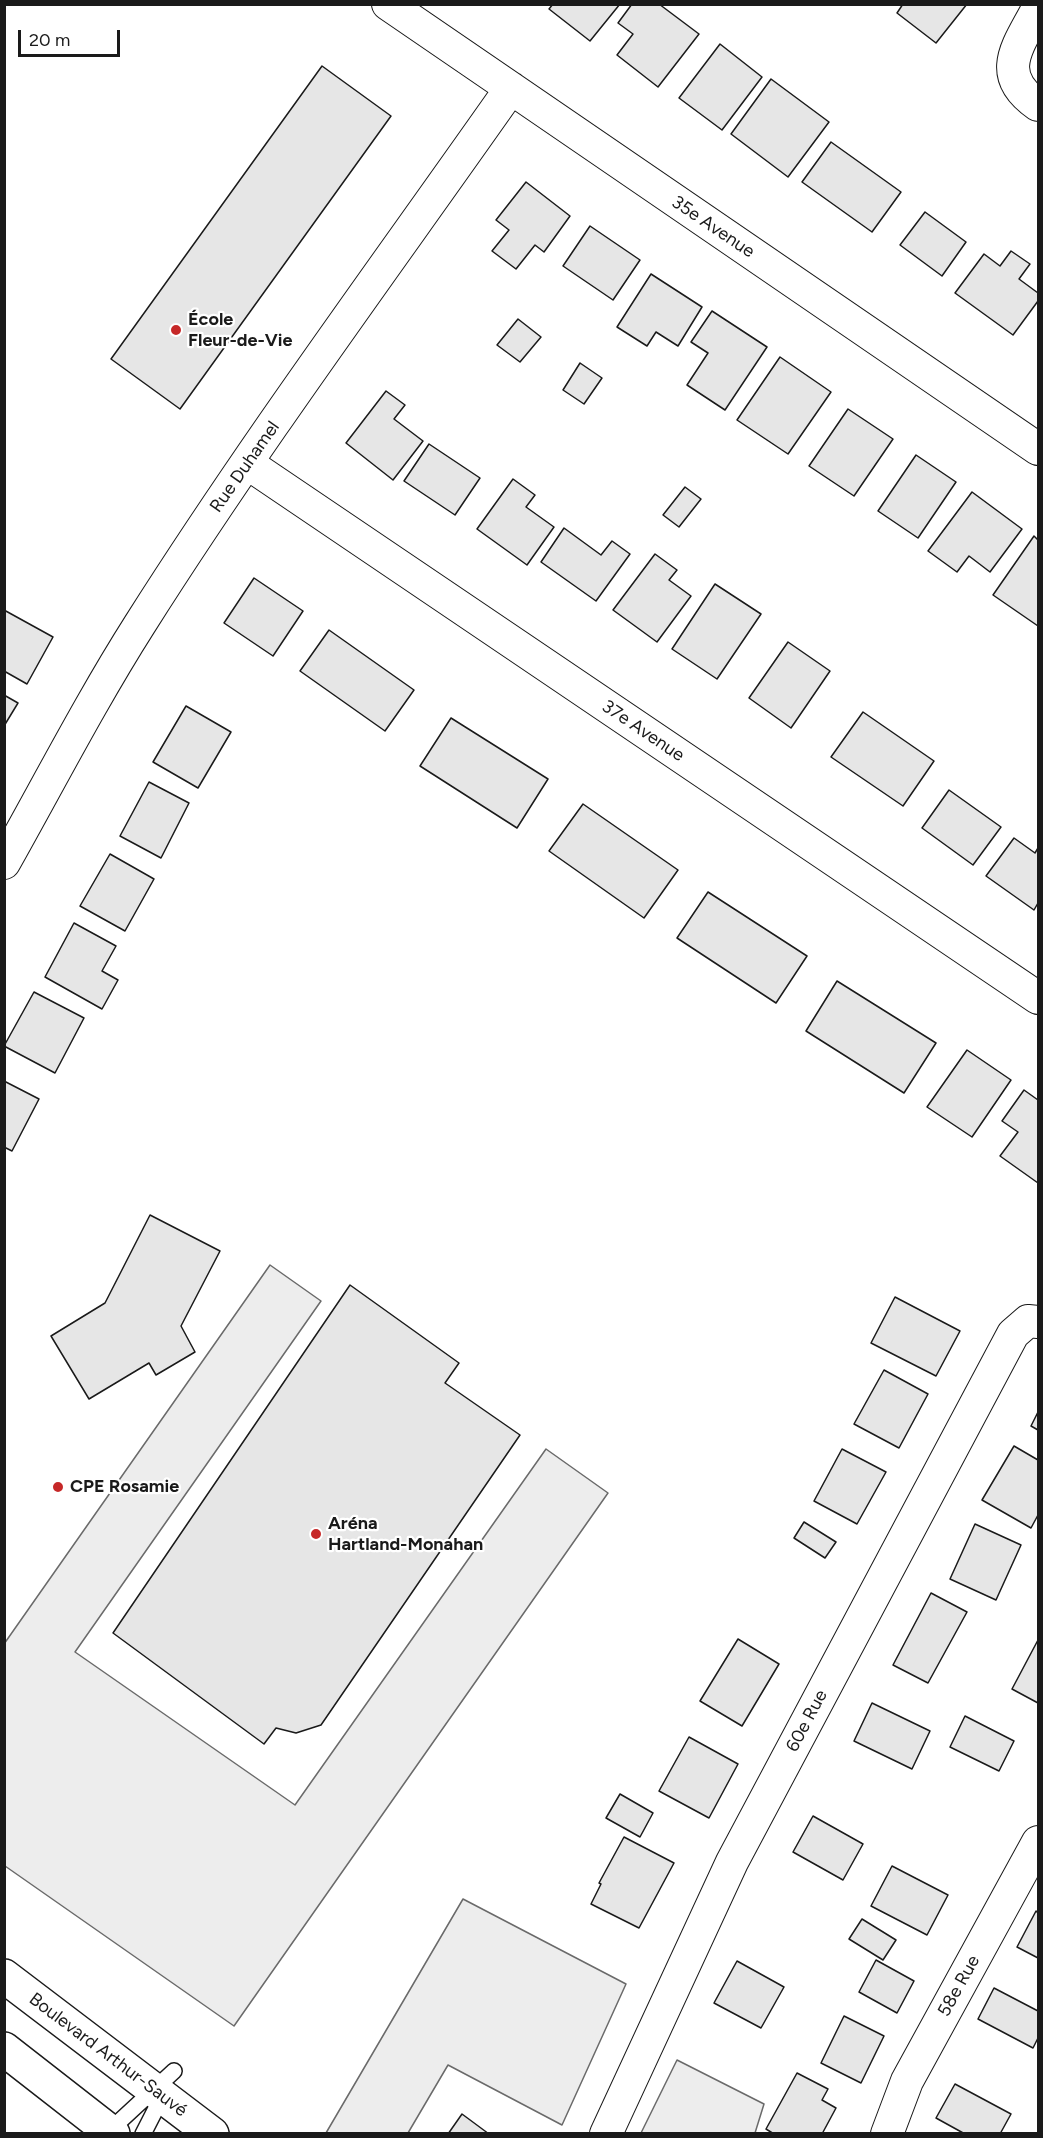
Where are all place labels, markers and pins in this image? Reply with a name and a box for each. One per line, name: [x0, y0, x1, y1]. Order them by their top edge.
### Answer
place label: École Fleur-de-Vie: [188, 309, 292, 352]
marker: École Fleur-de-Vie: [169, 323, 183, 337]
place label: CPE Rosamie: [70, 1476, 179, 1498]
marker: CPE Rosamie: [51, 1480, 65, 1494]
place label: Aréna Hartland-Monahan: [328, 1513, 483, 1556]
marker: Aréna Hartland-Monahan: [309, 1527, 323, 1541]

